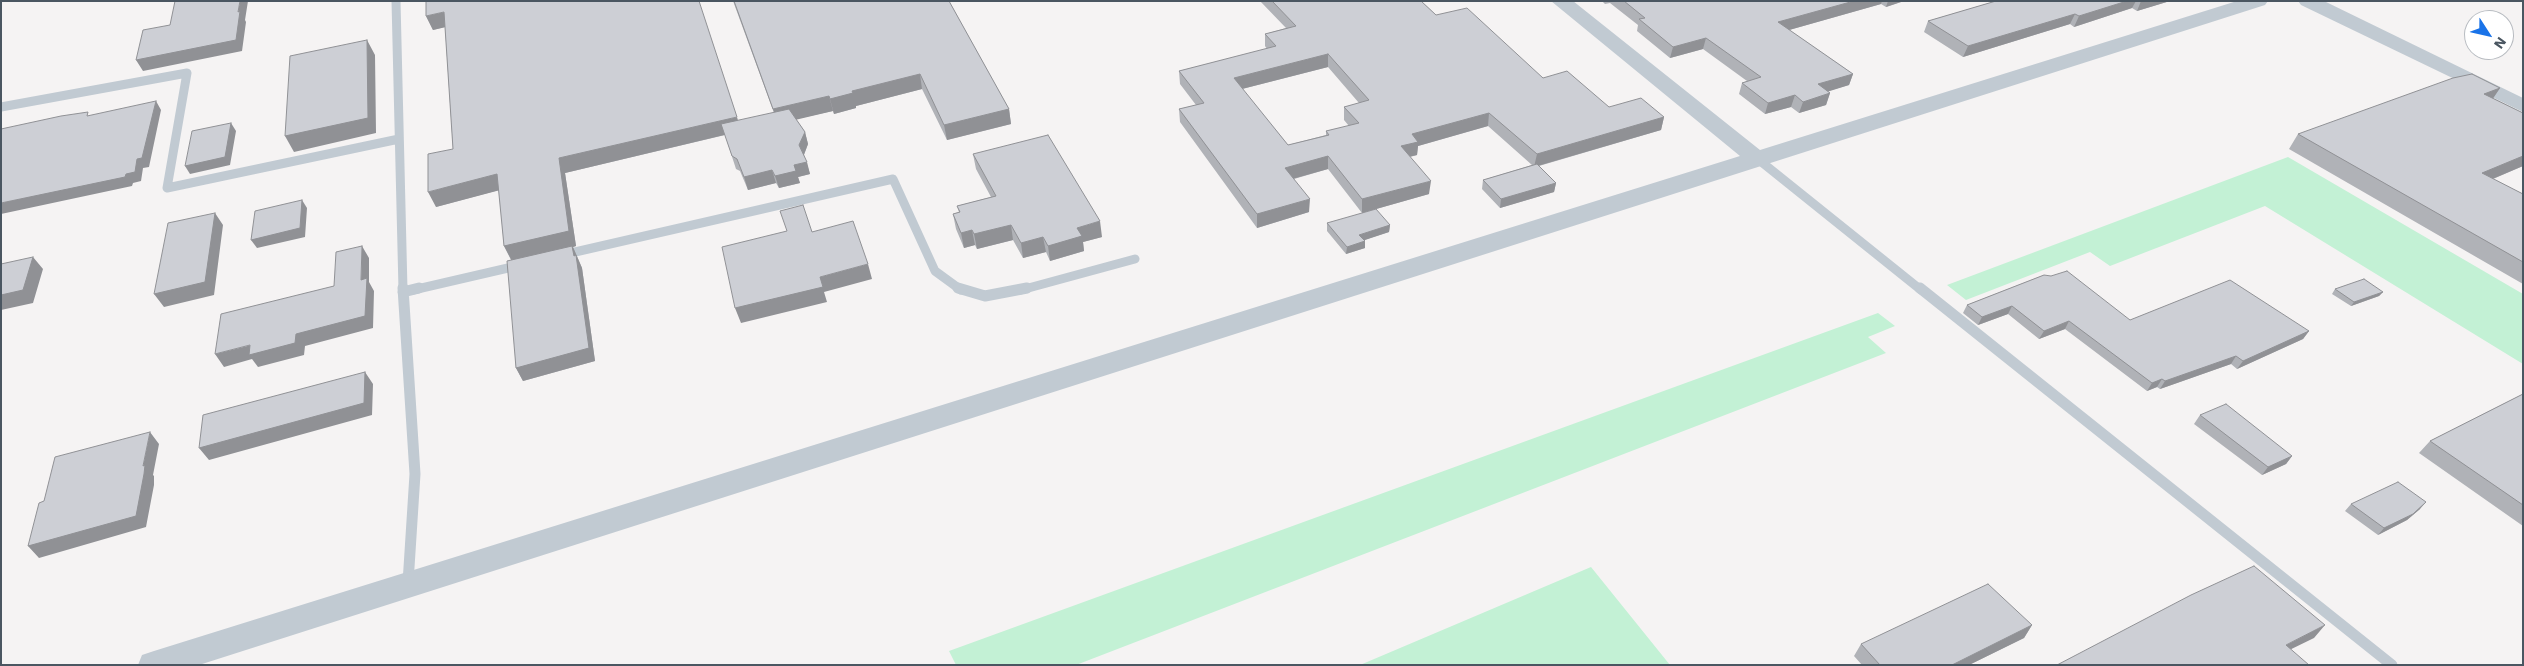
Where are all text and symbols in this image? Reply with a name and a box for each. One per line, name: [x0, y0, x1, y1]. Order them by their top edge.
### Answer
north arrow: [2464, 10, 2514, 60]
text: N: [2491, 34, 2510, 52]

